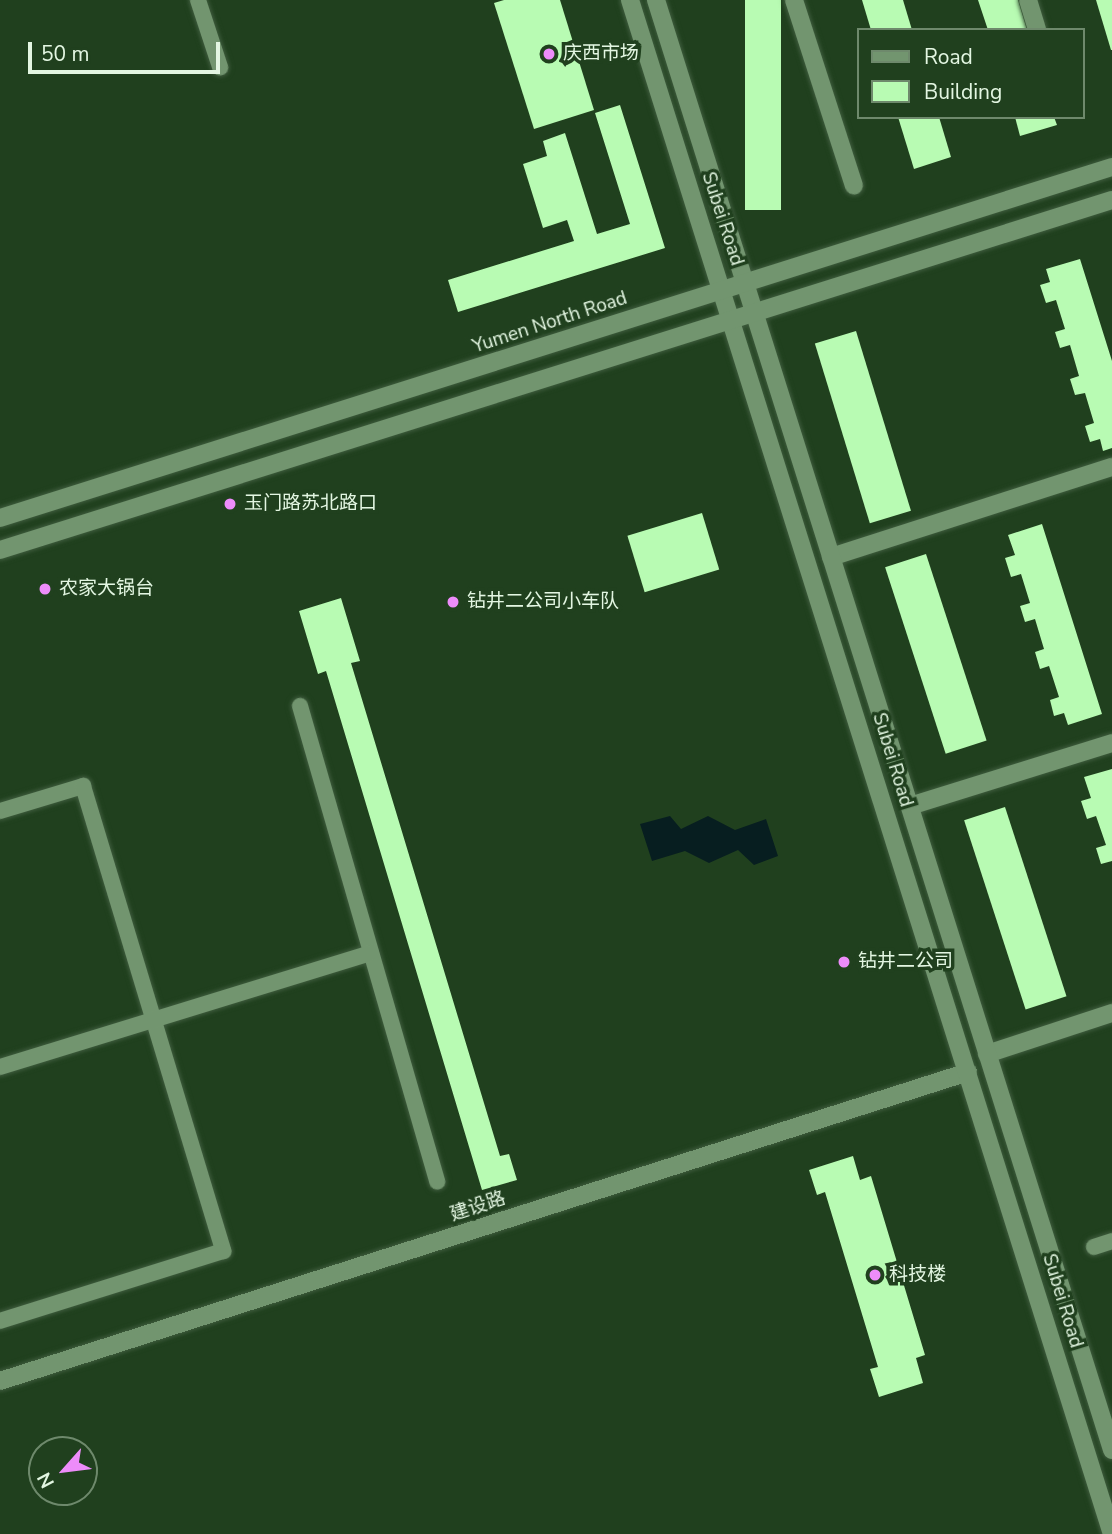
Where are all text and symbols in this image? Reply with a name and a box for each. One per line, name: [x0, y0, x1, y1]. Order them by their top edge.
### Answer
scale bar: [32, 28, 224, 72]
legend: [856, 28, 1084, 119]
text: 50 m: [41, 40, 90, 68]
place label: 庆西市场: [563, 43, 639, 65]
text: Road: [924, 43, 973, 71]
marker: 庆西市场: [541, 46, 557, 62]
text: Building: [924, 78, 1002, 106]
street label: Subei Road: [696, 169, 748, 269]
street label: Yumen North Road: [470, 287, 630, 359]
place label: 玉门路苏北路口: [244, 493, 377, 515]
marker: 玉门路苏北路口: [222, 496, 238, 512]
place label: 农家大锅台: [59, 578, 154, 600]
marker: 农家大锅台: [37, 581, 53, 597]
place label: 钻井二公司小车队: [467, 591, 619, 613]
marker: 钻井二公司小车队: [445, 594, 461, 610]
street label: Subei Road: [867, 710, 917, 810]
place label: 钻井二公司: [858, 951, 953, 973]
marker: 钻井二公司: [836, 954, 852, 970]
street label: 建设路: [447, 1187, 509, 1227]
street label: Subei Road: [1037, 1251, 1087, 1351]
place label: 科技楼: [889, 1264, 946, 1286]
marker: 科技楼: [867, 1267, 883, 1283]
north arrow: [28, 1436, 98, 1506]
text: N: [31, 1468, 61, 1492]

